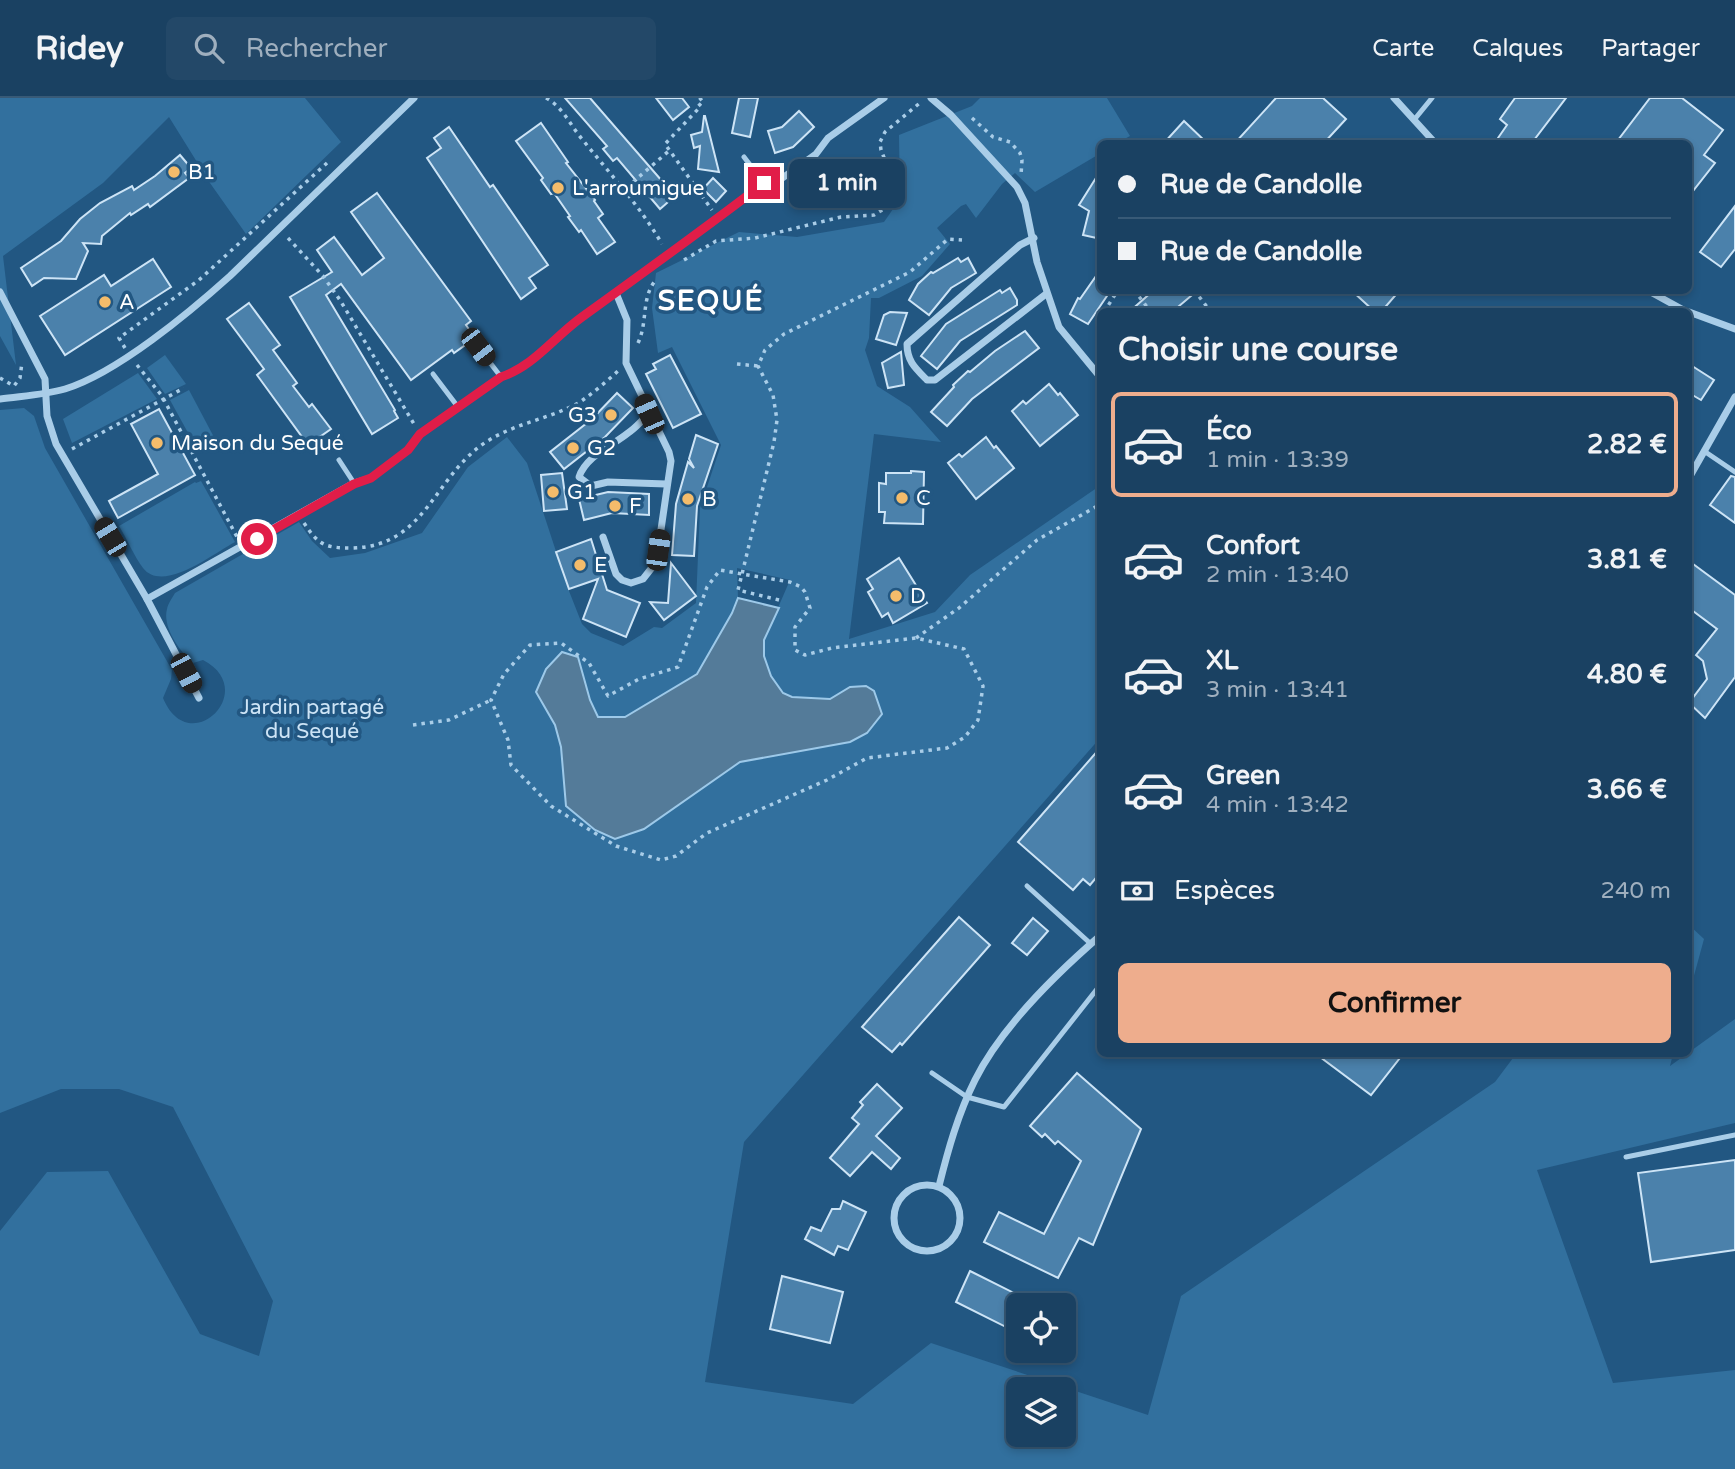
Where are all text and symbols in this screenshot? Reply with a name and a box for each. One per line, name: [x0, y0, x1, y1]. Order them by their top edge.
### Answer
search box: [166, 17, 656, 80]
text: Ridey: [35, 29, 124, 68]
icon: search: [190, 29, 228, 67]
text: Rechercher: [246, 33, 387, 64]
text: Carte: [1372, 34, 1434, 63]
text: Calques: [1472, 34, 1563, 63]
text: Partager: [1601, 34, 1700, 63]
callout: 1 min: [788, 158, 904, 208]
place label: B1: [188, 160, 216, 185]
marker: B1: [166, 164, 182, 180]
route end: [748, 167, 780, 199]
text: 1 min: [816, 169, 878, 197]
text: Rue de Candolle: [1160, 169, 1362, 200]
place label: L'arroumigue: [572, 176, 704, 201]
marker: L'arroumigue: [550, 180, 566, 196]
text: Rue de Candolle: [1160, 236, 1362, 267]
district label: SEQUÉ: [658, 283, 764, 318]
place label: A: [119, 290, 135, 315]
marker: A: [97, 294, 113, 310]
car: [457, 324, 500, 370]
text: Choisir une course: [1118, 331, 1398, 369]
car: [631, 391, 668, 437]
place label: G3: [568, 403, 597, 428]
marker: G3: [603, 407, 619, 423]
icon: car: [1122, 413, 1185, 476]
text: Éco: [1206, 415, 1252, 446]
text: 2.82 €: [1587, 429, 1667, 460]
place label: Maison du Sequé: [171, 431, 344, 456]
marker: Maison du Sequé: [149, 435, 165, 451]
place label: G2: [587, 436, 616, 461]
marker: G2: [565, 440, 581, 456]
text: 1 min · 13:39: [1206, 446, 1349, 474]
place label: G1: [567, 480, 596, 505]
marker: G1: [545, 484, 561, 500]
place label: C: [916, 486, 931, 511]
place label: B: [702, 487, 717, 512]
marker: C: [894, 490, 910, 506]
marker: B: [680, 491, 696, 507]
place label: F: [629, 494, 642, 519]
marker: F: [607, 498, 623, 514]
car: [91, 514, 130, 560]
route start: [241, 523, 273, 555]
car: [645, 528, 672, 572]
icon: car: [1122, 528, 1185, 591]
text: Confort: [1206, 530, 1300, 561]
text: 3.81 €: [1587, 544, 1667, 575]
place label: E: [594, 553, 607, 578]
marker: E: [572, 557, 588, 573]
text: 2 min · 13:40: [1206, 561, 1349, 589]
place label: D: [910, 584, 926, 609]
marker: D: [888, 588, 904, 604]
icon: car: [1122, 643, 1185, 706]
text: XL: [1206, 645, 1238, 676]
car: [167, 650, 206, 696]
text: 4.80 €: [1587, 659, 1667, 690]
text: 3 min · 13:41: [1206, 676, 1349, 704]
park label: Jardin partagé du Sequé: [240, 695, 384, 744]
icon: car: [1122, 758, 1185, 821]
text: Green: [1206, 760, 1281, 791]
text: 3.66 €: [1587, 774, 1667, 805]
text: 4 min · 13:42: [1206, 791, 1349, 819]
icon: cash: [1118, 872, 1156, 910]
text: Espèces: [1174, 875, 1275, 906]
text: 240 m: [1601, 877, 1671, 905]
button: Confirmer: [1118, 963, 1671, 1043]
map controls: [1006, 1293, 1076, 1447]
button: locate: [1006, 1293, 1076, 1363]
button: layers: [1006, 1377, 1076, 1447]

